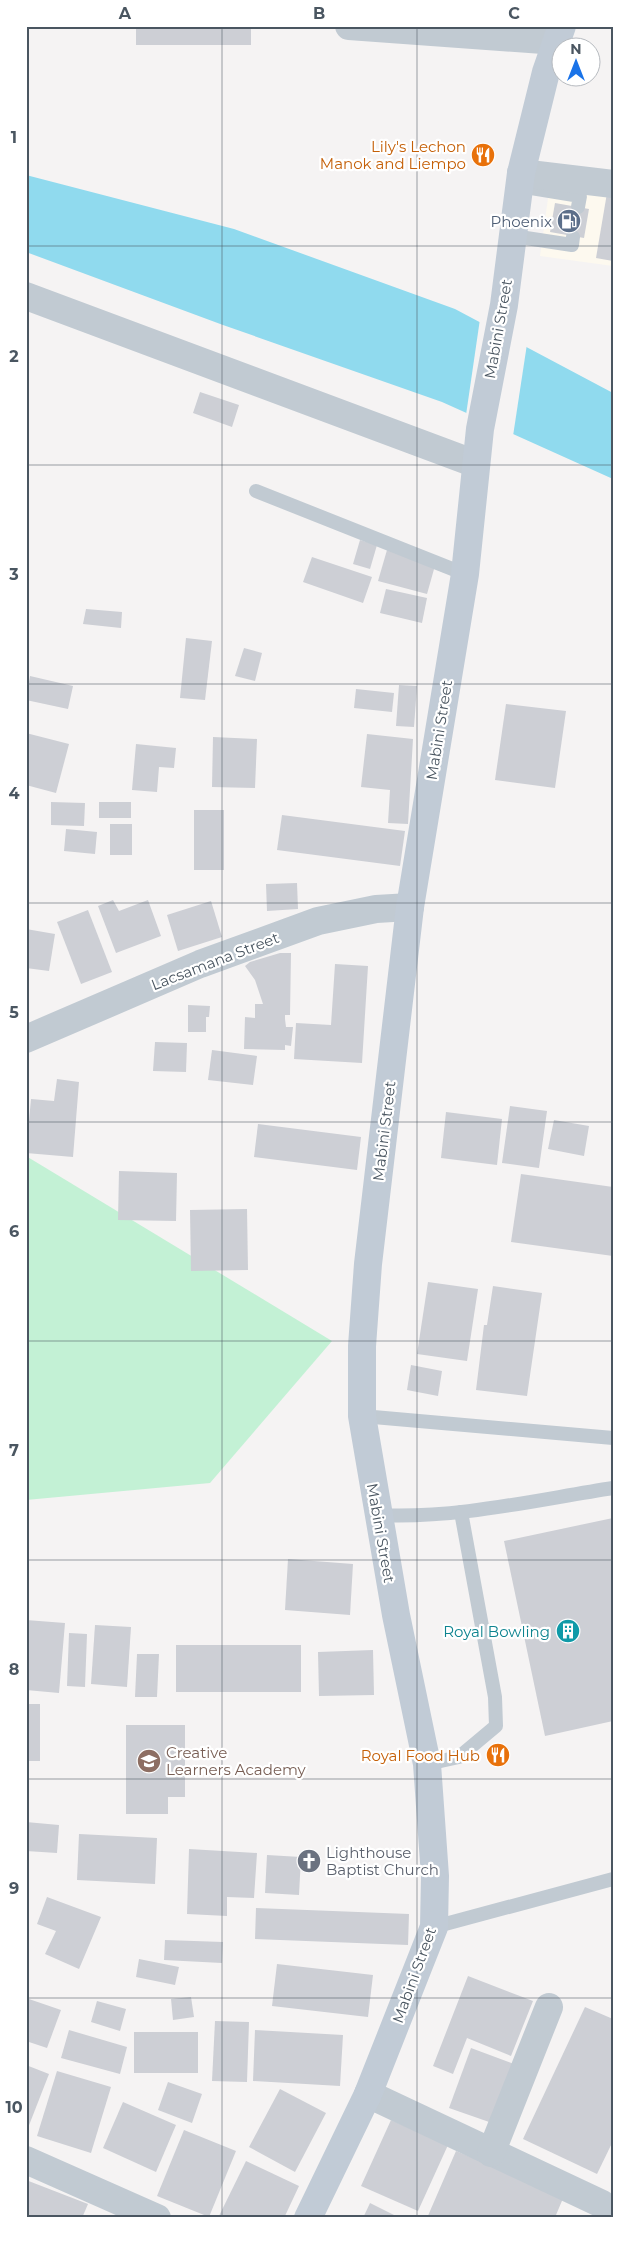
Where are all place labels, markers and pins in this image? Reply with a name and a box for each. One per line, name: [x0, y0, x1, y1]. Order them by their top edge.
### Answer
place label: Lily's Lechon Manok and Liempo: [320, 137, 466, 173]
restaurant icon: Lily's Lechon Manok and Liempo: [470, 142, 496, 168]
fuel station icon: Phoenix: [556, 208, 582, 234]
place label: Phoenix: [490, 212, 552, 231]
building icon: Royal Bowling: [555, 1618, 581, 1644]
place label: Royal Bowling: [443, 1622, 550, 1641]
restaurant icon: Royal Food Hub: [485, 1742, 511, 1768]
place label: Creative Learners Academy: [166, 1743, 307, 1779]
place label: Royal Food Hub: [361, 1746, 480, 1765]
school or university icon: Creative Learners Academy: [136, 1748, 162, 1774]
place label: Lighthouse Baptist Church: [326, 1843, 439, 1879]
church icon: Lighthouse Baptist Church: [296, 1848, 322, 1874]

